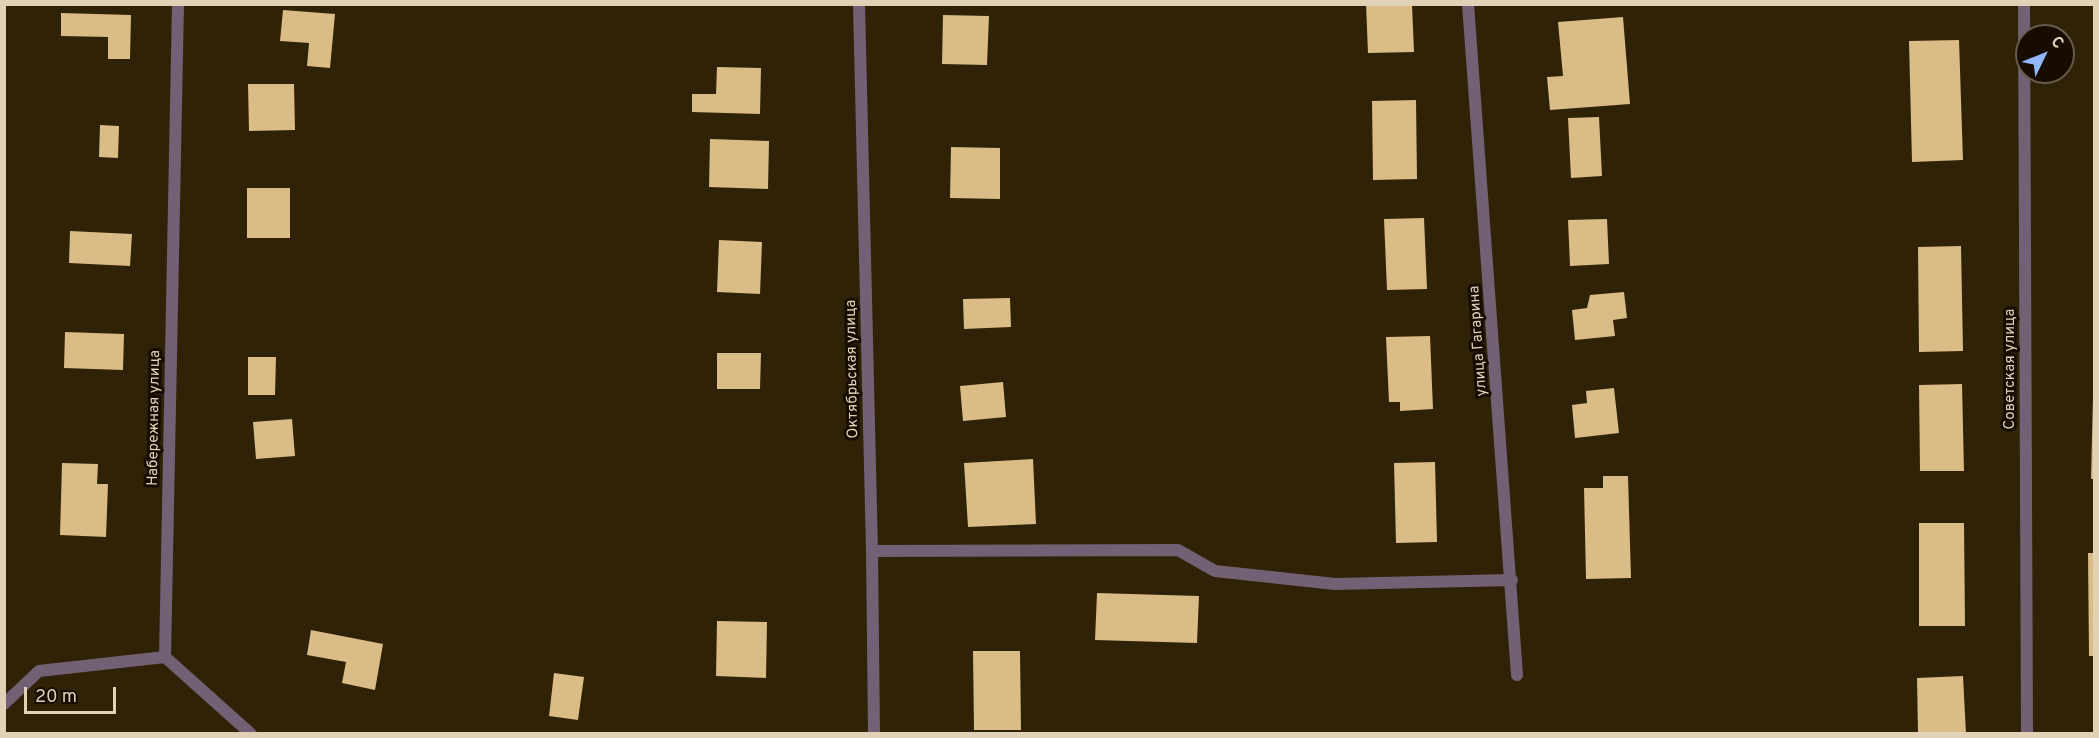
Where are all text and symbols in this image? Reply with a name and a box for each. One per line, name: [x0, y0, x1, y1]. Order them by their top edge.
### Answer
north arrow: [2015, 24, 2075, 84]
text: С: [2046, 33, 2067, 54]
street label: улица Гагарина: [1466, 285, 1492, 397]
street label: Октябрьская улица: [843, 299, 863, 439]
street label: Советская улица: [2002, 309, 2020, 429]
street label: Набережная улица: [145, 350, 165, 486]
scale bar: [27, 675, 118, 713]
text: 20 m: [35, 686, 77, 709]

